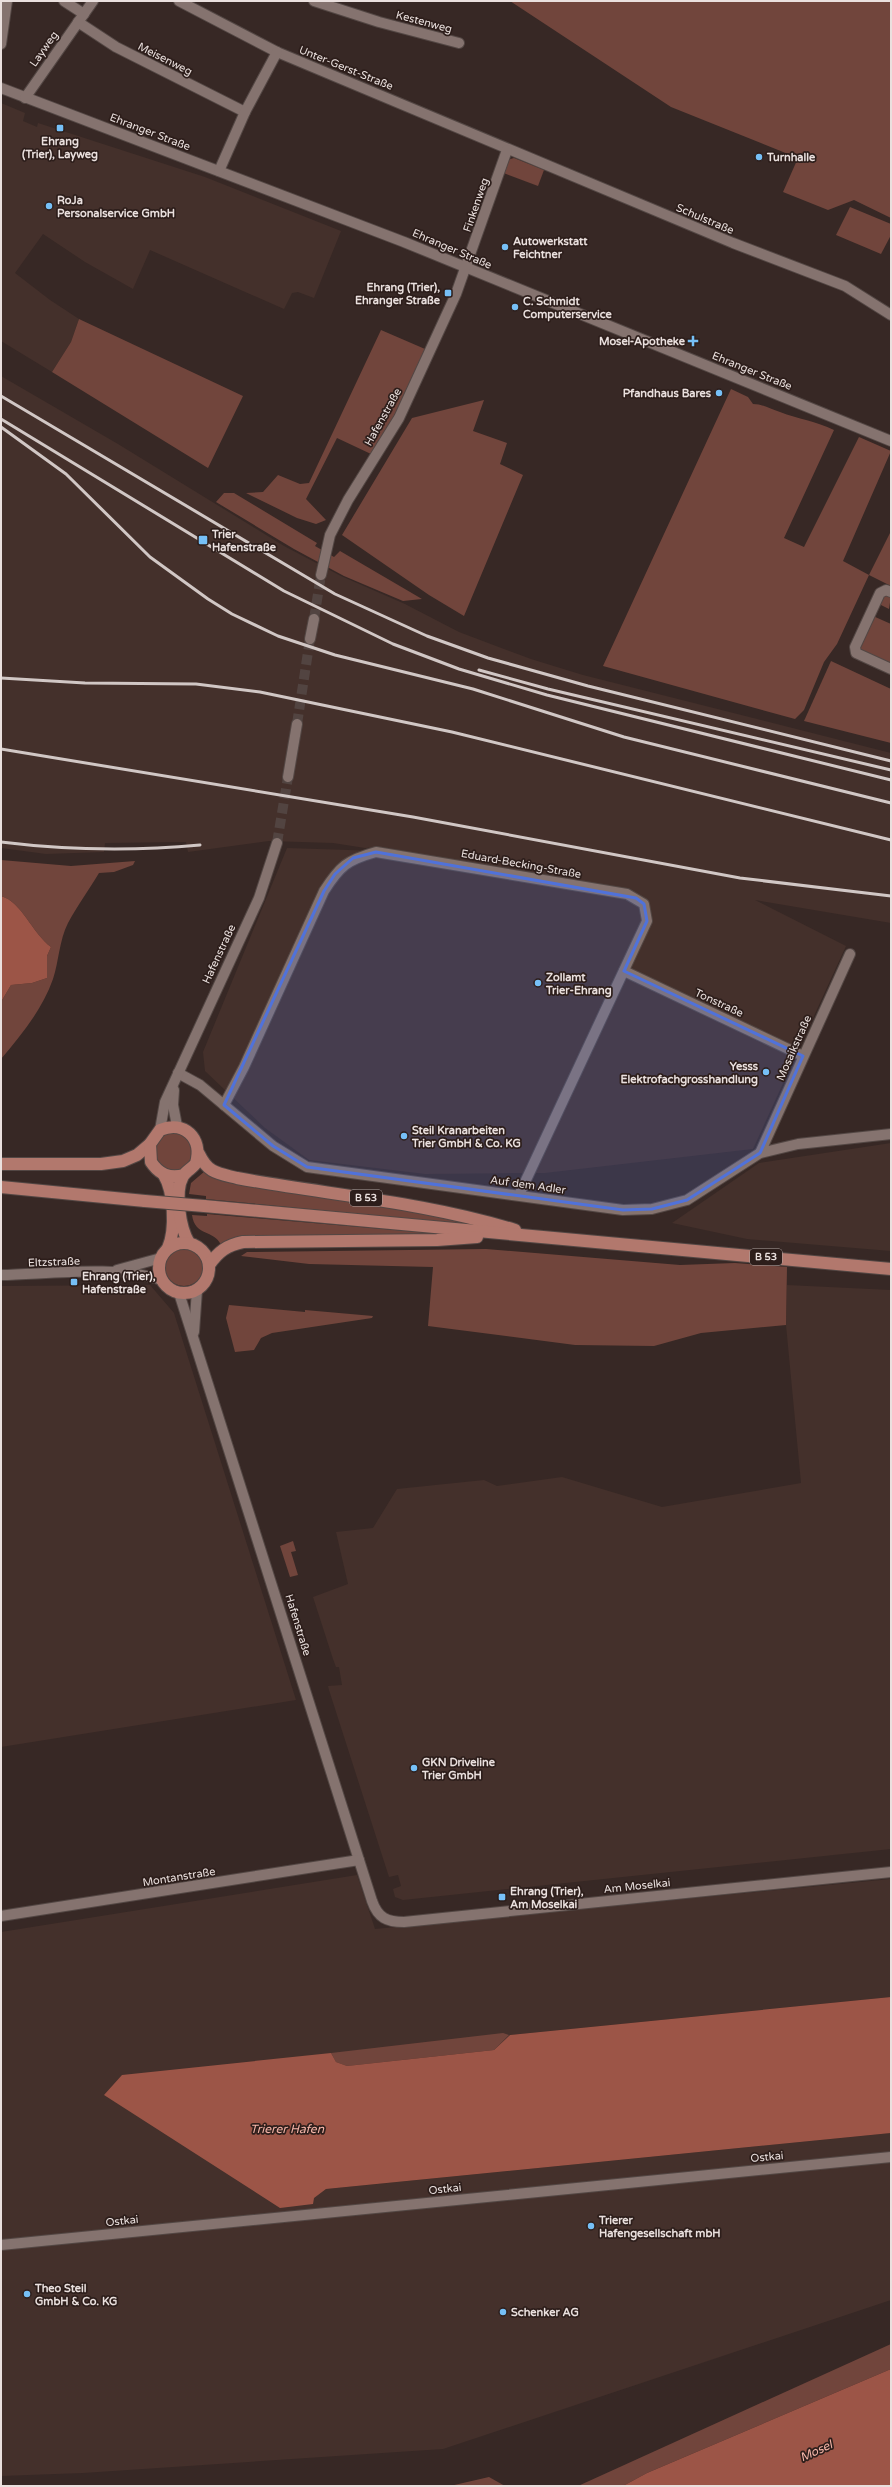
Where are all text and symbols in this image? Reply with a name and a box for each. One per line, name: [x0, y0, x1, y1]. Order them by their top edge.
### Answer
street label: Kestenweg: [395, 8, 454, 36]
street label: Layweg: [27, 29, 61, 69]
street label: Meisenweg: [136, 40, 194, 78]
street label: Unter-Gerst-Straße: [297, 43, 395, 93]
street label: Ehranger Straße: [108, 111, 192, 153]
marker: Ehrang (Trier), Layweg: [55, 123, 65, 133]
place label: Ehrang (Trier), Layweg: [22, 135, 98, 162]
place label: Turnhalle: [766, 151, 816, 164]
marker: Turnhalle: [754, 152, 764, 162]
street label: Finkenweg: [461, 176, 491, 234]
place label: RoJa Personalservice GmbH: [57, 194, 175, 220]
marker: RoJa Personalservice GmbH: [44, 201, 54, 211]
street label: Schulstraße: [674, 201, 736, 237]
street label: Ehranger Straße: [410, 226, 494, 272]
place label: Autowerkstatt Feichtner: [513, 235, 588, 261]
marker: Autowerkstatt Feichtner: [500, 242, 510, 252]
place label: Ehrang (Trier), Ehranger Straße: [355, 281, 441, 308]
marker: Ehrang (Trier), Ehranger Straße: [443, 288, 453, 298]
place label: C. Schmidt Computerservice: [523, 295, 613, 322]
marker: C. Schmidt Computerservice: [510, 302, 520, 312]
place label: Mosel-Apotheke: [599, 335, 686, 349]
marker: Mosel-Apotheke: [688, 336, 698, 346]
street label: Ehranger Straße: [710, 349, 794, 393]
street label: Hafenstraße: [362, 386, 404, 448]
place label: Pfandhaus Bares: [623, 387, 712, 400]
marker: Pfandhaus Bares: [714, 388, 724, 398]
place label: Trier Hafenstraße: [211, 528, 277, 554]
marker: Trier Hafenstraße: [197, 534, 209, 546]
street label: Eduard-Becking-Straße: [460, 847, 582, 881]
street label: Hafenstraße: [200, 922, 238, 986]
place label: Zollamt Trier-Ehrang: [545, 971, 612, 998]
marker: Zollamt Trier-Ehrang: [533, 978, 543, 988]
street label: Tonstraße: [693, 986, 745, 1020]
street label: Mosaikstraße: [774, 1013, 814, 1083]
place label: Yesss Elektrofachgrosshandlung: [621, 1060, 759, 1087]
marker: Yesss Elektrofachgrosshandlung: [761, 1067, 771, 1077]
place label: Steil Kranarbeiten Trier GmbH & Co. KG: [411, 1124, 521, 1150]
marker: Steil Kranarbeiten Trier GmbH & Co. KG: [399, 1131, 409, 1141]
street label: Auf dem Adler: [489, 1173, 567, 1197]
road number: B 53: [350, 1190, 382, 1206]
road number: B 53: [750, 1249, 782, 1265]
street label: Eltzstraße: [28, 1255, 80, 1269]
place label: Ehrang (Trier), Hafenstraße: [82, 1270, 156, 1296]
marker: Ehrang (Trier), Hafenstraße: [69, 1277, 79, 1287]
street label: Hafenstraße: [282, 1593, 314, 1657]
place label: GKN Driveline Trier GmbH: [421, 1756, 496, 1782]
marker: GKN Driveline Trier GmbH: [409, 1763, 419, 1773]
street label: Montanstraße: [142, 1865, 216, 1889]
street label: Am Moselkai: [603, 1876, 671, 1896]
place label: Ehrang (Trier), Am Moselkai: [510, 1885, 584, 1911]
marker: Ehrang (Trier), Am Moselkai: [497, 1892, 507, 1902]
water label: Trierer Hafen: [250, 2122, 325, 2136]
street label: Ostkai: [750, 2149, 784, 2165]
street label: Ostkai: [428, 2181, 462, 2197]
street label: Ostkai: [105, 2213, 139, 2229]
place label: Trierer Hafengesellschaft mbH: [598, 2214, 721, 2241]
marker: Trierer Hafengesellschaft mbH: [586, 2221, 596, 2231]
place label: Theo Steil GmbH & Co. KG: [34, 2282, 117, 2308]
marker: Theo Steil GmbH & Co. KG: [22, 2289, 32, 2299]
place label: Schenker AG: [511, 2306, 579, 2319]
marker: Schenker AG: [498, 2307, 508, 2317]
water label: Mosel: [798, 2437, 836, 2465]

